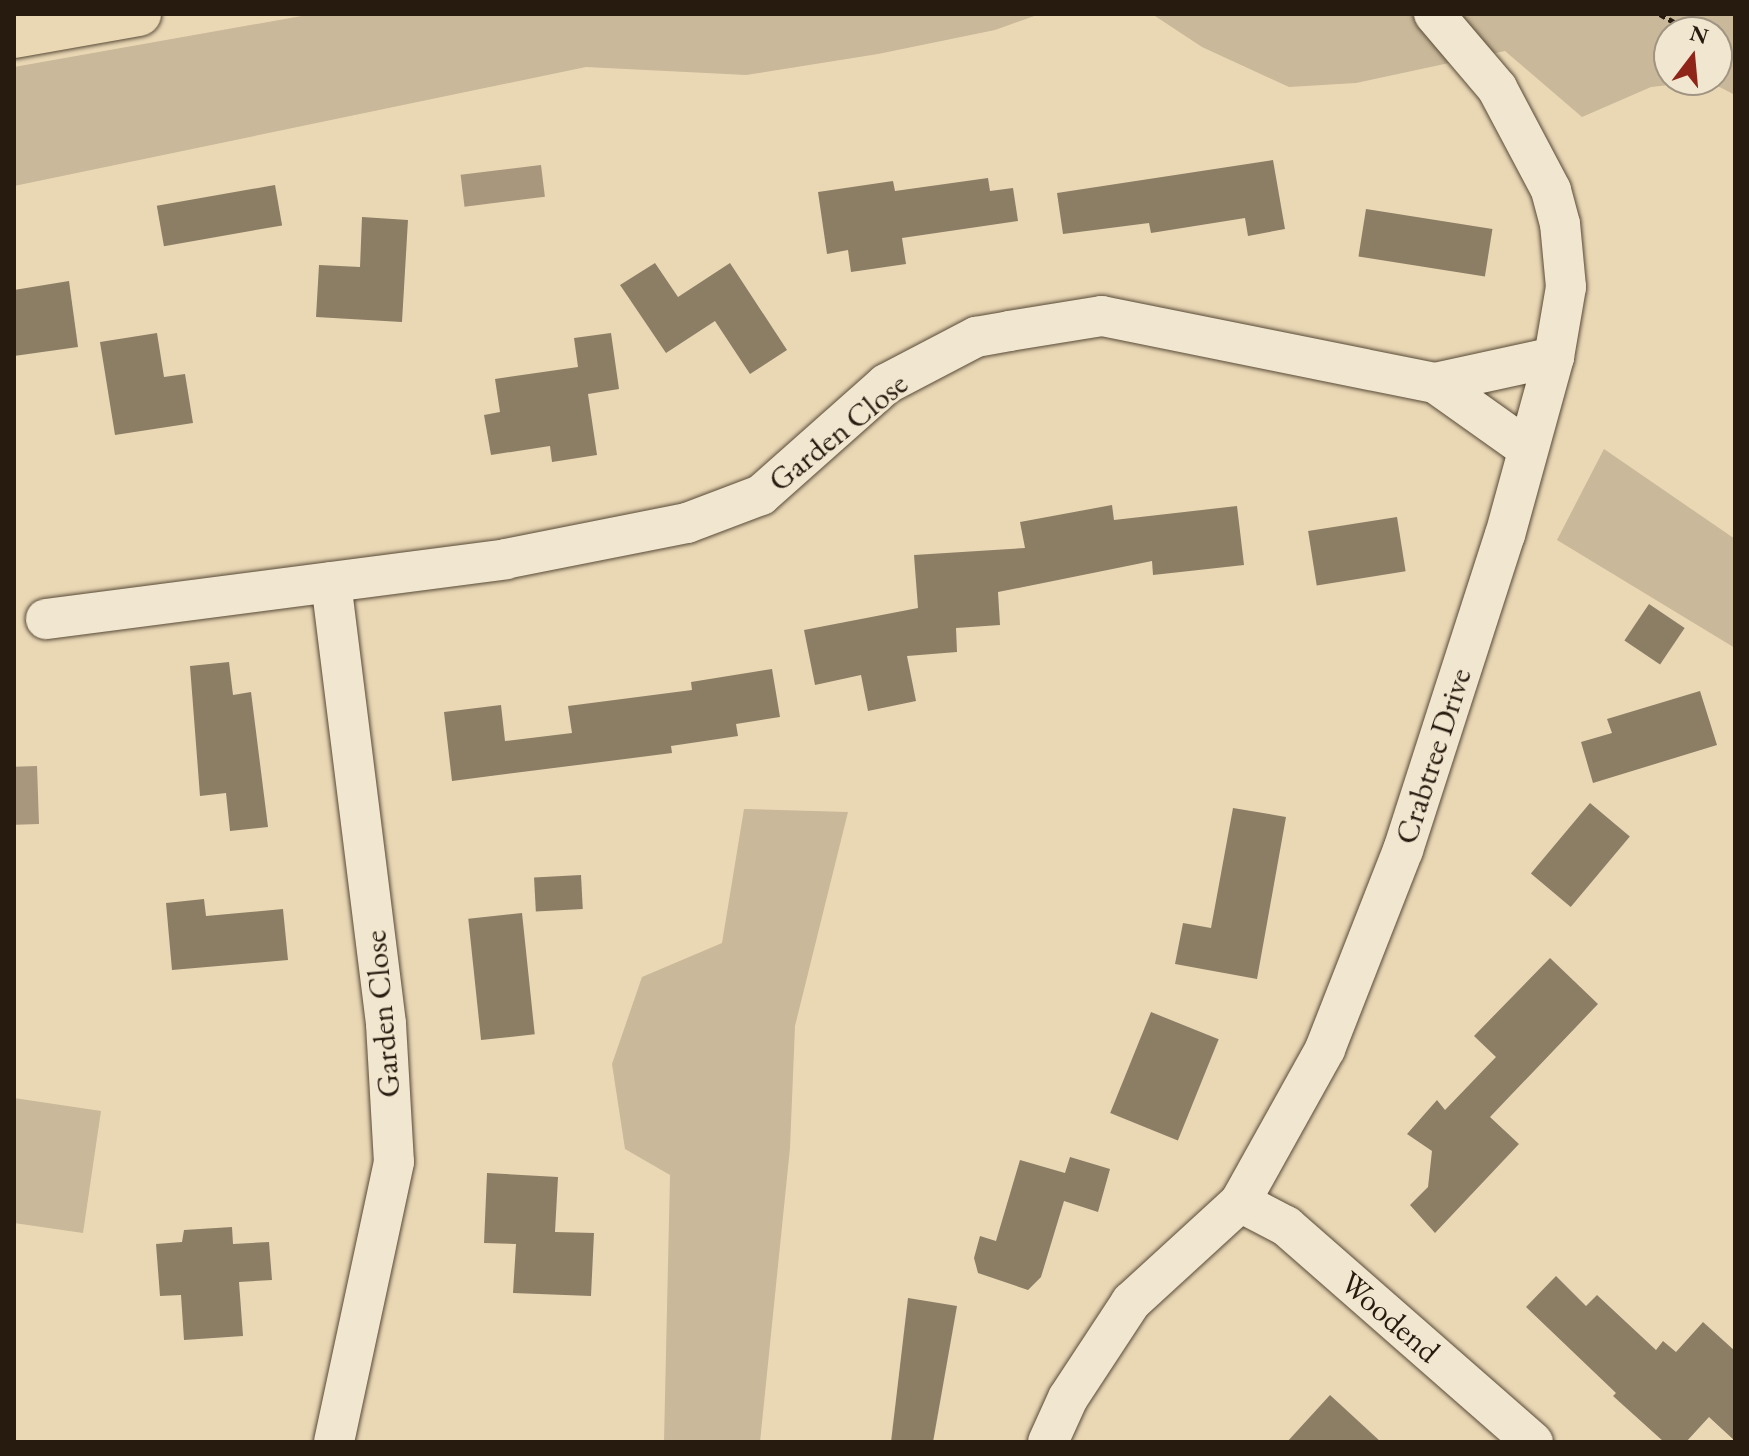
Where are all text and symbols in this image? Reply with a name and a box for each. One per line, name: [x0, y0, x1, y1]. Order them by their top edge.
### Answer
north arrow: [1653, 16, 1733, 96]
text: N: [1687, 18, 1712, 51]
street label: Garden Close: [761, 364, 915, 500]
street label: Crabtree Drive: [1386, 663, 1480, 849]
street label: Garden Close: [356, 929, 408, 1099]
street label: Woodend: [1332, 1263, 1448, 1371]

